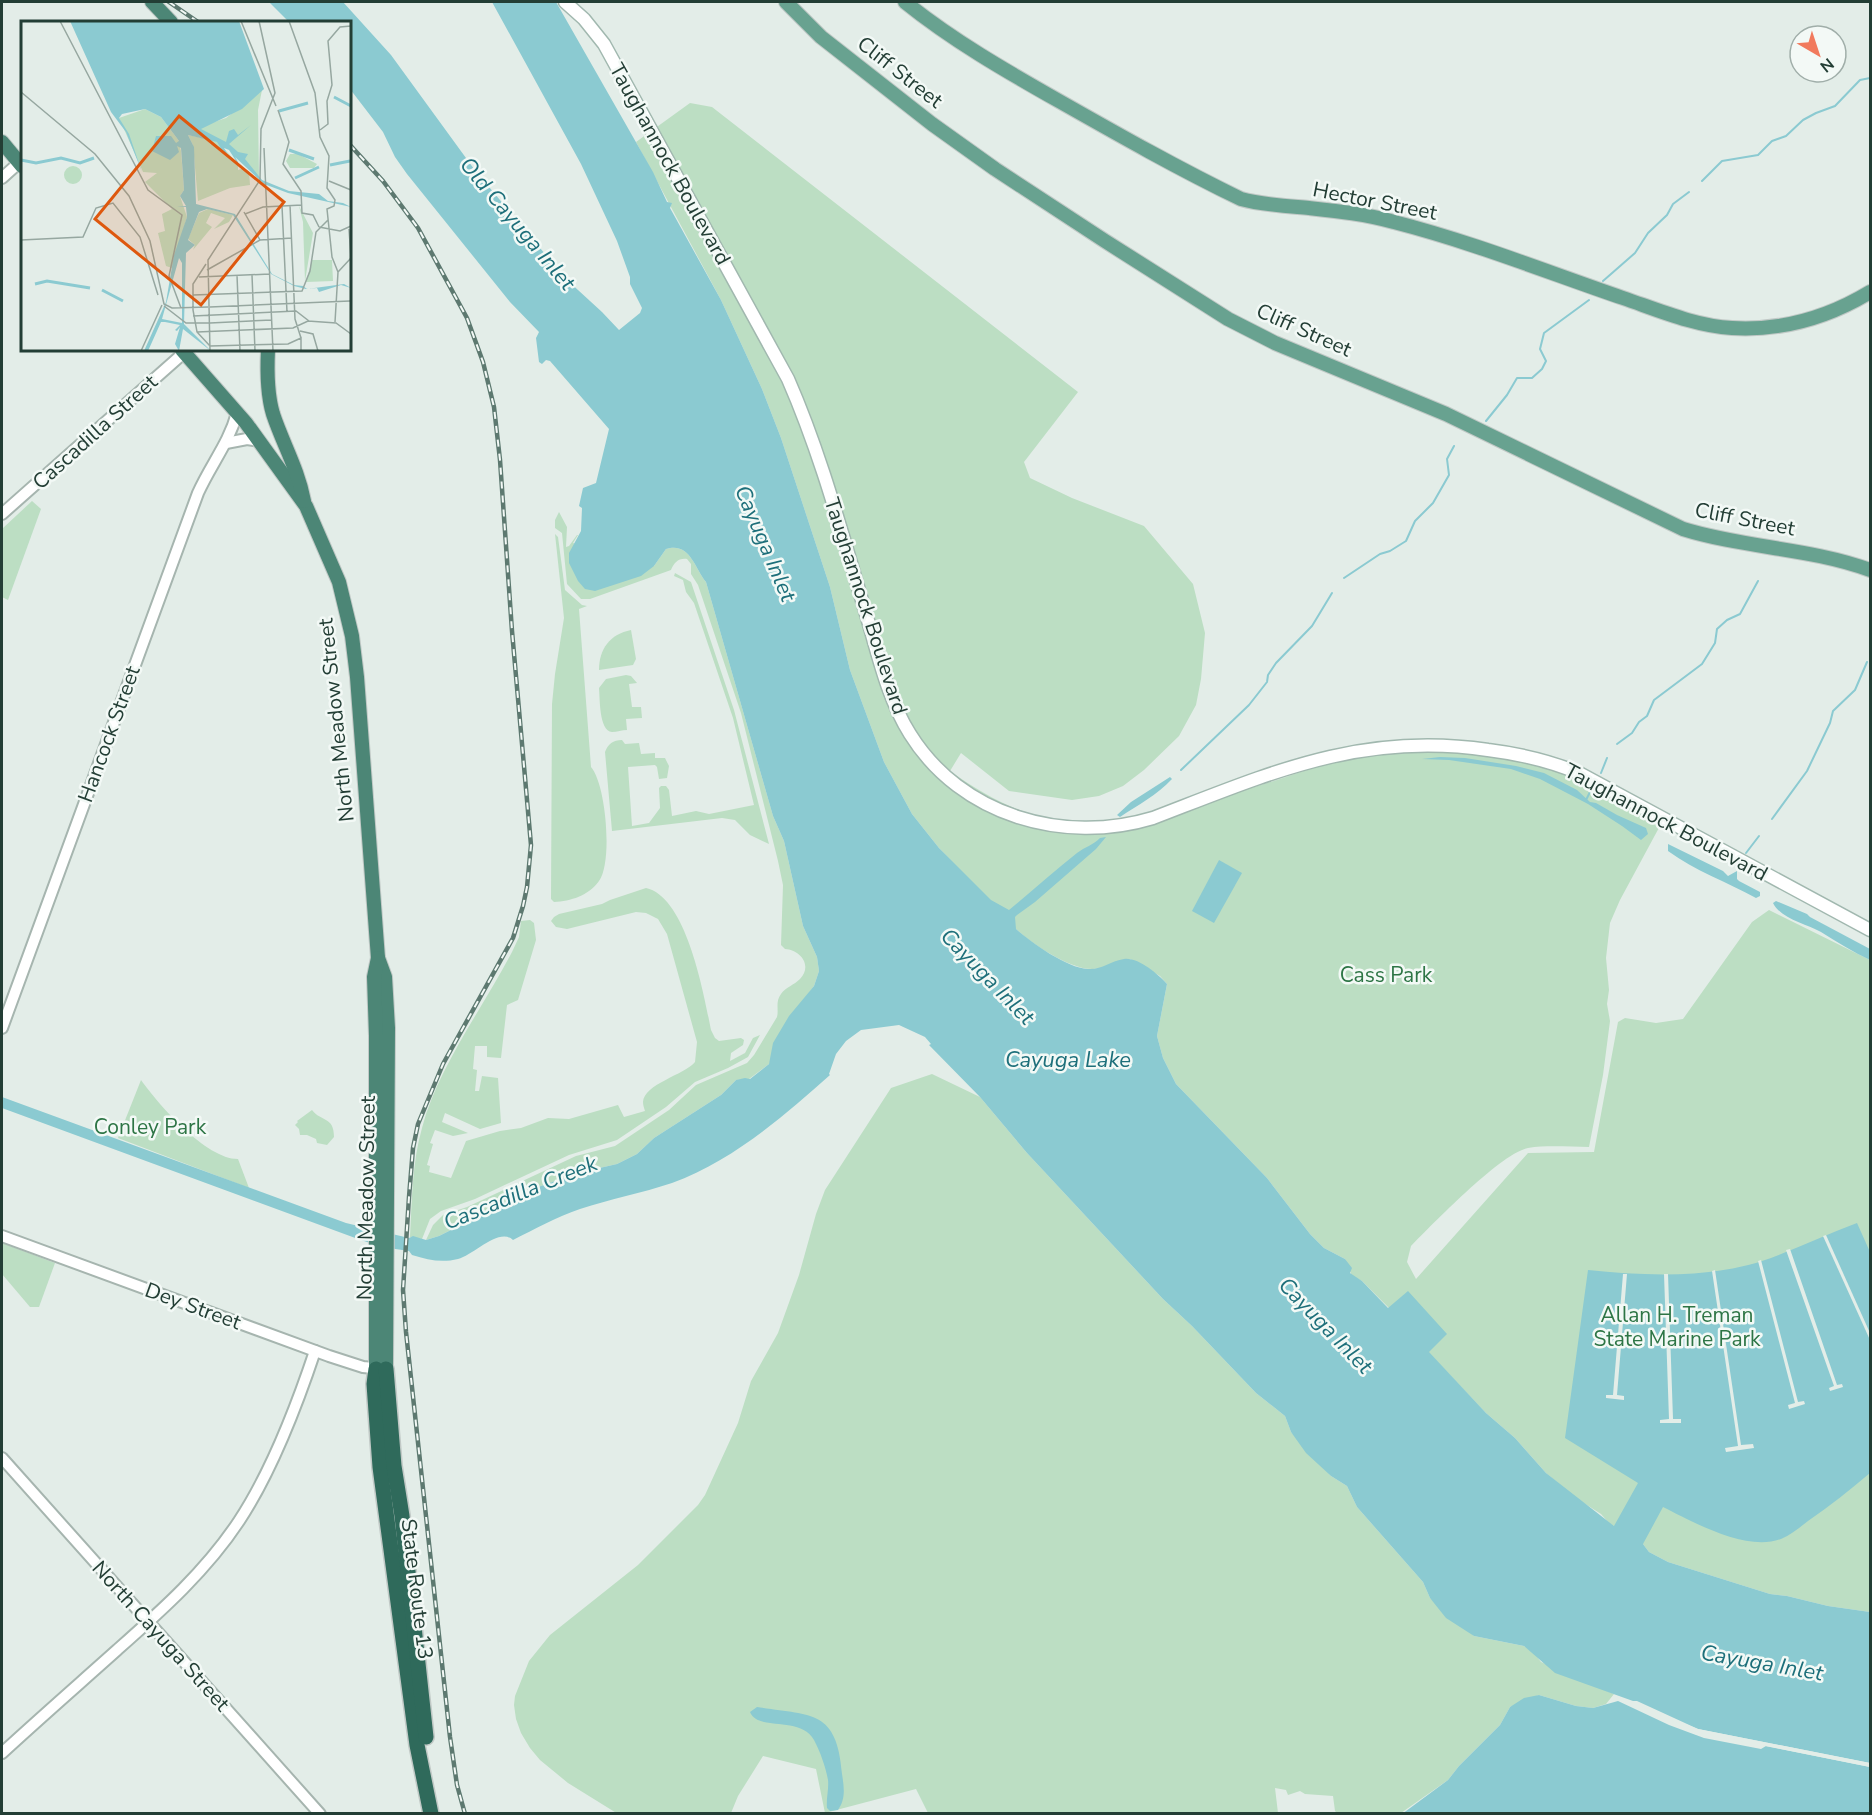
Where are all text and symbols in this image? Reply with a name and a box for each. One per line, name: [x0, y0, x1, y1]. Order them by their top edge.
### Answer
inset map: [21, 21, 351, 351]
north arrow: [1788, 24, 1848, 84]
street label: Cliff Street: [851, 30, 949, 115]
text: N: [1815, 53, 1838, 77]
street label: Taughannock Boulevard: [603, 58, 737, 270]
water label: Old Cayuga Inlet: [453, 151, 583, 298]
street label: Hector Street: [1310, 175, 1440, 227]
street label: Cliff Street: [1252, 297, 1357, 364]
street label: Cascadilla Street: [26, 368, 164, 496]
water label: Cayuga Inlet: [727, 481, 804, 607]
street label: Taughannock Boulevard: [818, 494, 914, 718]
street label: Cliff Street: [1692, 496, 1798, 543]
street label: North Meadow Street: [311, 616, 361, 823]
street label: Hancock Street: [71, 661, 147, 806]
street label: Taughannock Boulevard: [1559, 756, 1773, 888]
water label: Cayuga Inlet: [933, 922, 1042, 1033]
park label: Cass Park: [1340, 961, 1433, 989]
water label: Cayuga Lake: [1005, 1045, 1131, 1075]
street label: North Meadow Street: [350, 1095, 382, 1300]
park label: Conley Park: [94, 1113, 207, 1141]
water label: Cascadilla Creek: [439, 1148, 603, 1237]
water label: Cayuga Inlet: [1271, 1271, 1380, 1382]
street label: Dey Street: [141, 1276, 245, 1336]
park label: Allan H. Treman State Marine Park: [1593, 1301, 1761, 1353]
street label: State Route 13: [394, 1517, 440, 1661]
street label: North Cayuga Street: [86, 1555, 237, 1718]
water label: Cayuga Inlet: [1698, 1637, 1827, 1689]

